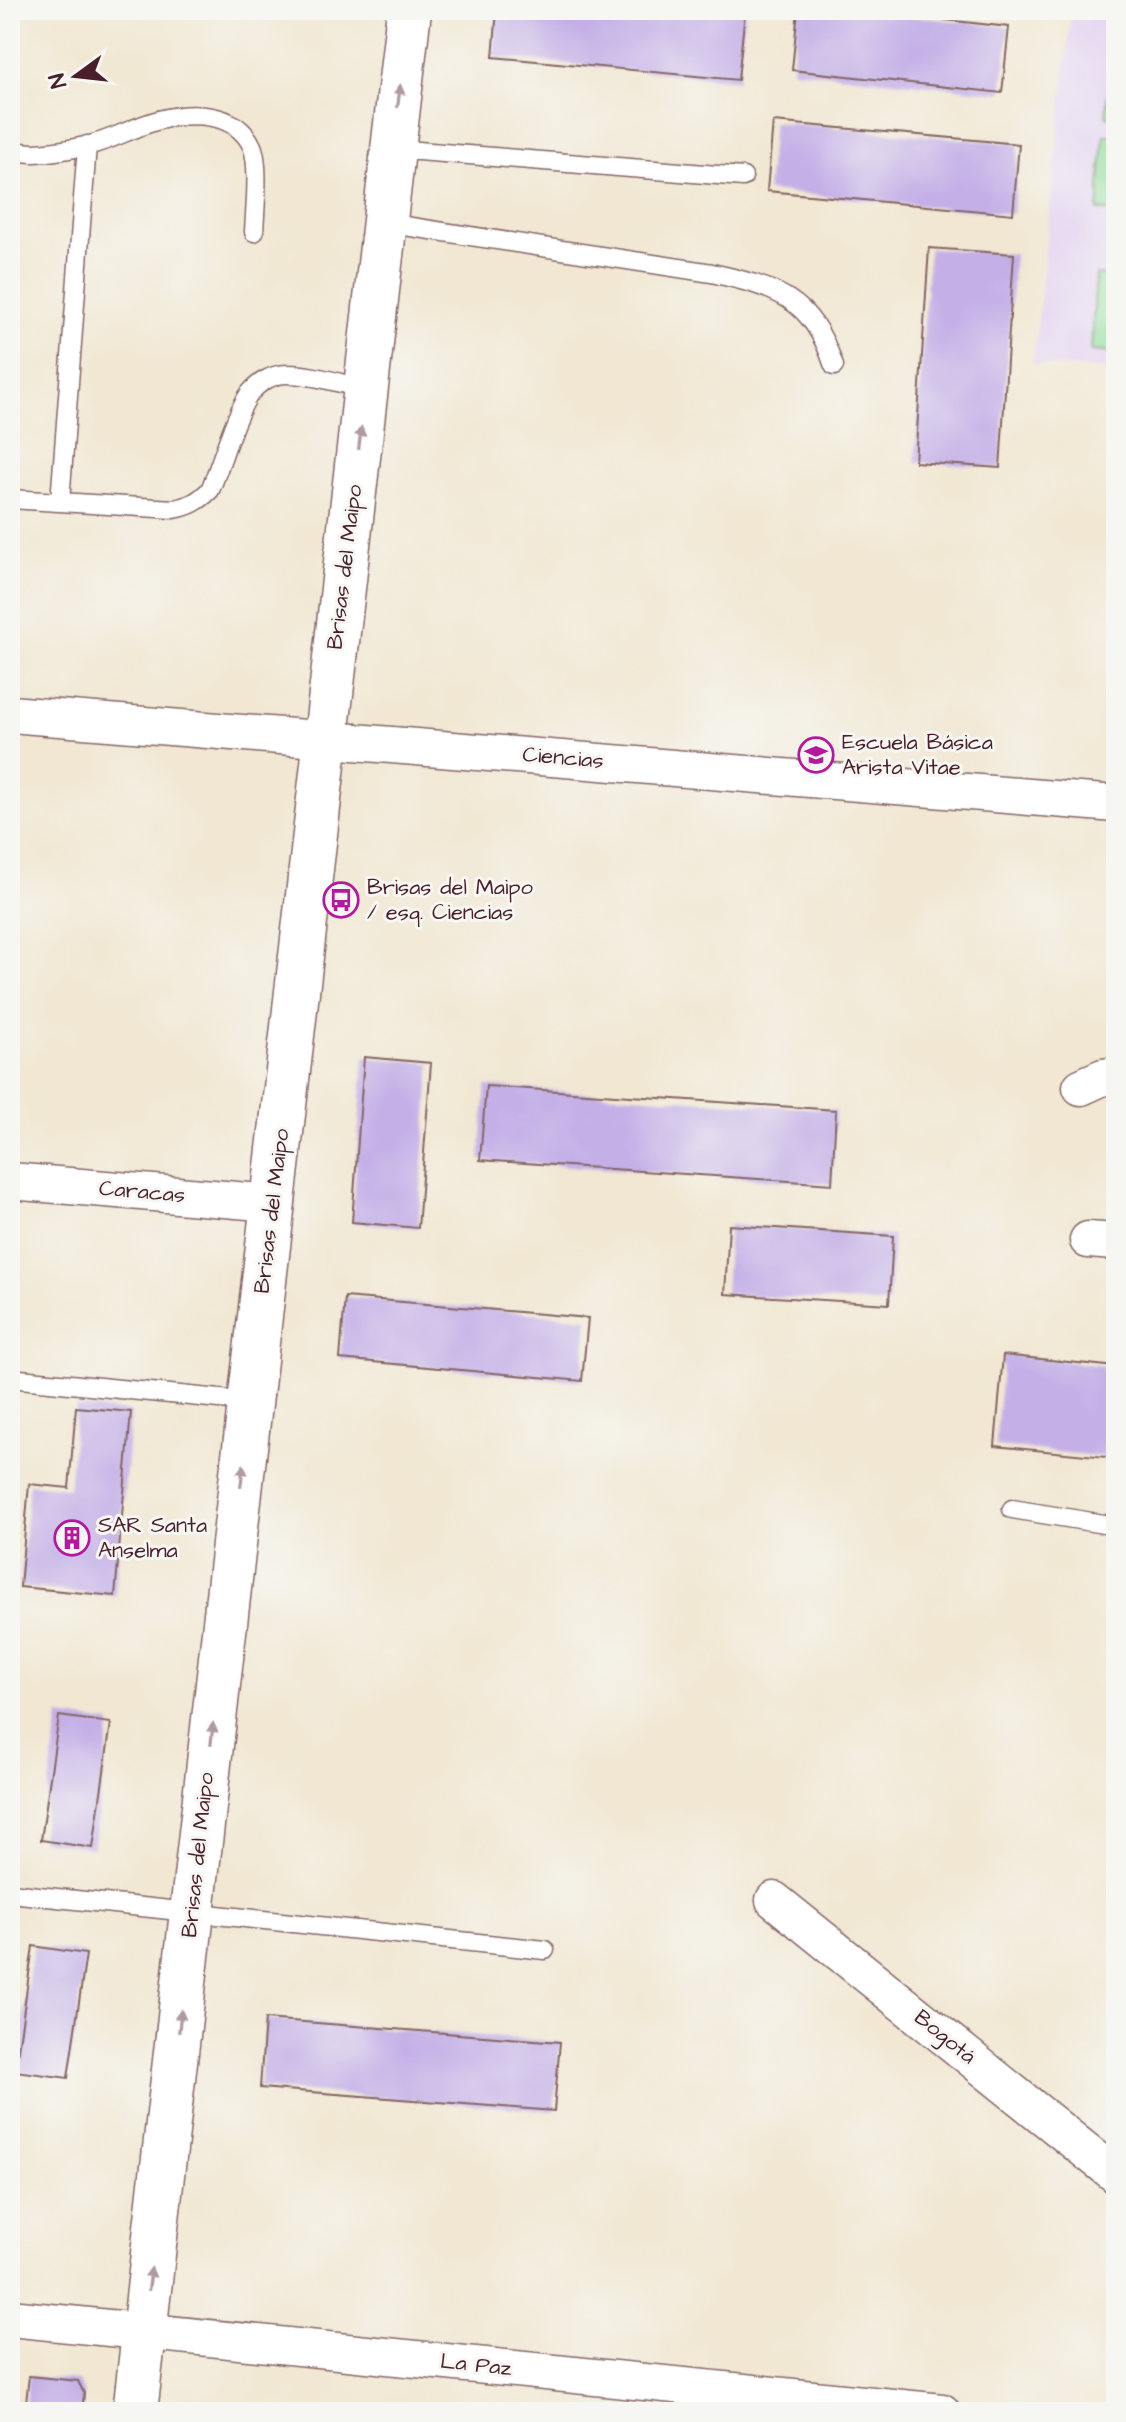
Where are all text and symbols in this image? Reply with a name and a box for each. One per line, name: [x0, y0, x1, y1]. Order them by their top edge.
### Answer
north arrow: [36, 36, 116, 116]
text: N: [41, 70, 75, 91]
one-way arrow: [393, 84, 406, 109]
one-way arrow: [354, 425, 367, 450]
street label: Brisas del Maipo: [320, 482, 371, 651]
place label: Escuela Básica Arista Vitae: [842, 727, 993, 783]
school or university icon: Escuela Básica Arista Vitae: [797, 736, 835, 774]
street label: Ciencias: [521, 739, 605, 777]
place label: Brisas del Maipo / esq. Ciencias: [367, 872, 534, 928]
bus stop icon: Brisas del Maipo / esq. Ciencias: [322, 881, 360, 919]
street label: Brisas del Maipo: [247, 1126, 298, 1295]
street label: Caracas: [98, 1173, 186, 1211]
one-way arrow: [235, 1463, 248, 1488]
place label: SAR Santa Anselma: [98, 1510, 207, 1566]
building icon: SAR Santa Anselma: [53, 1519, 91, 1557]
one-way arrow: [206, 1721, 219, 1746]
street label: Brisas del Maipo: [174, 1770, 222, 1939]
street label: Bogotá: [907, 2002, 983, 2072]
one-way arrow: [173, 2008, 186, 2033]
one-way arrow: [144, 2266, 157, 2291]
street label: La Paz: [439, 2346, 513, 2384]

